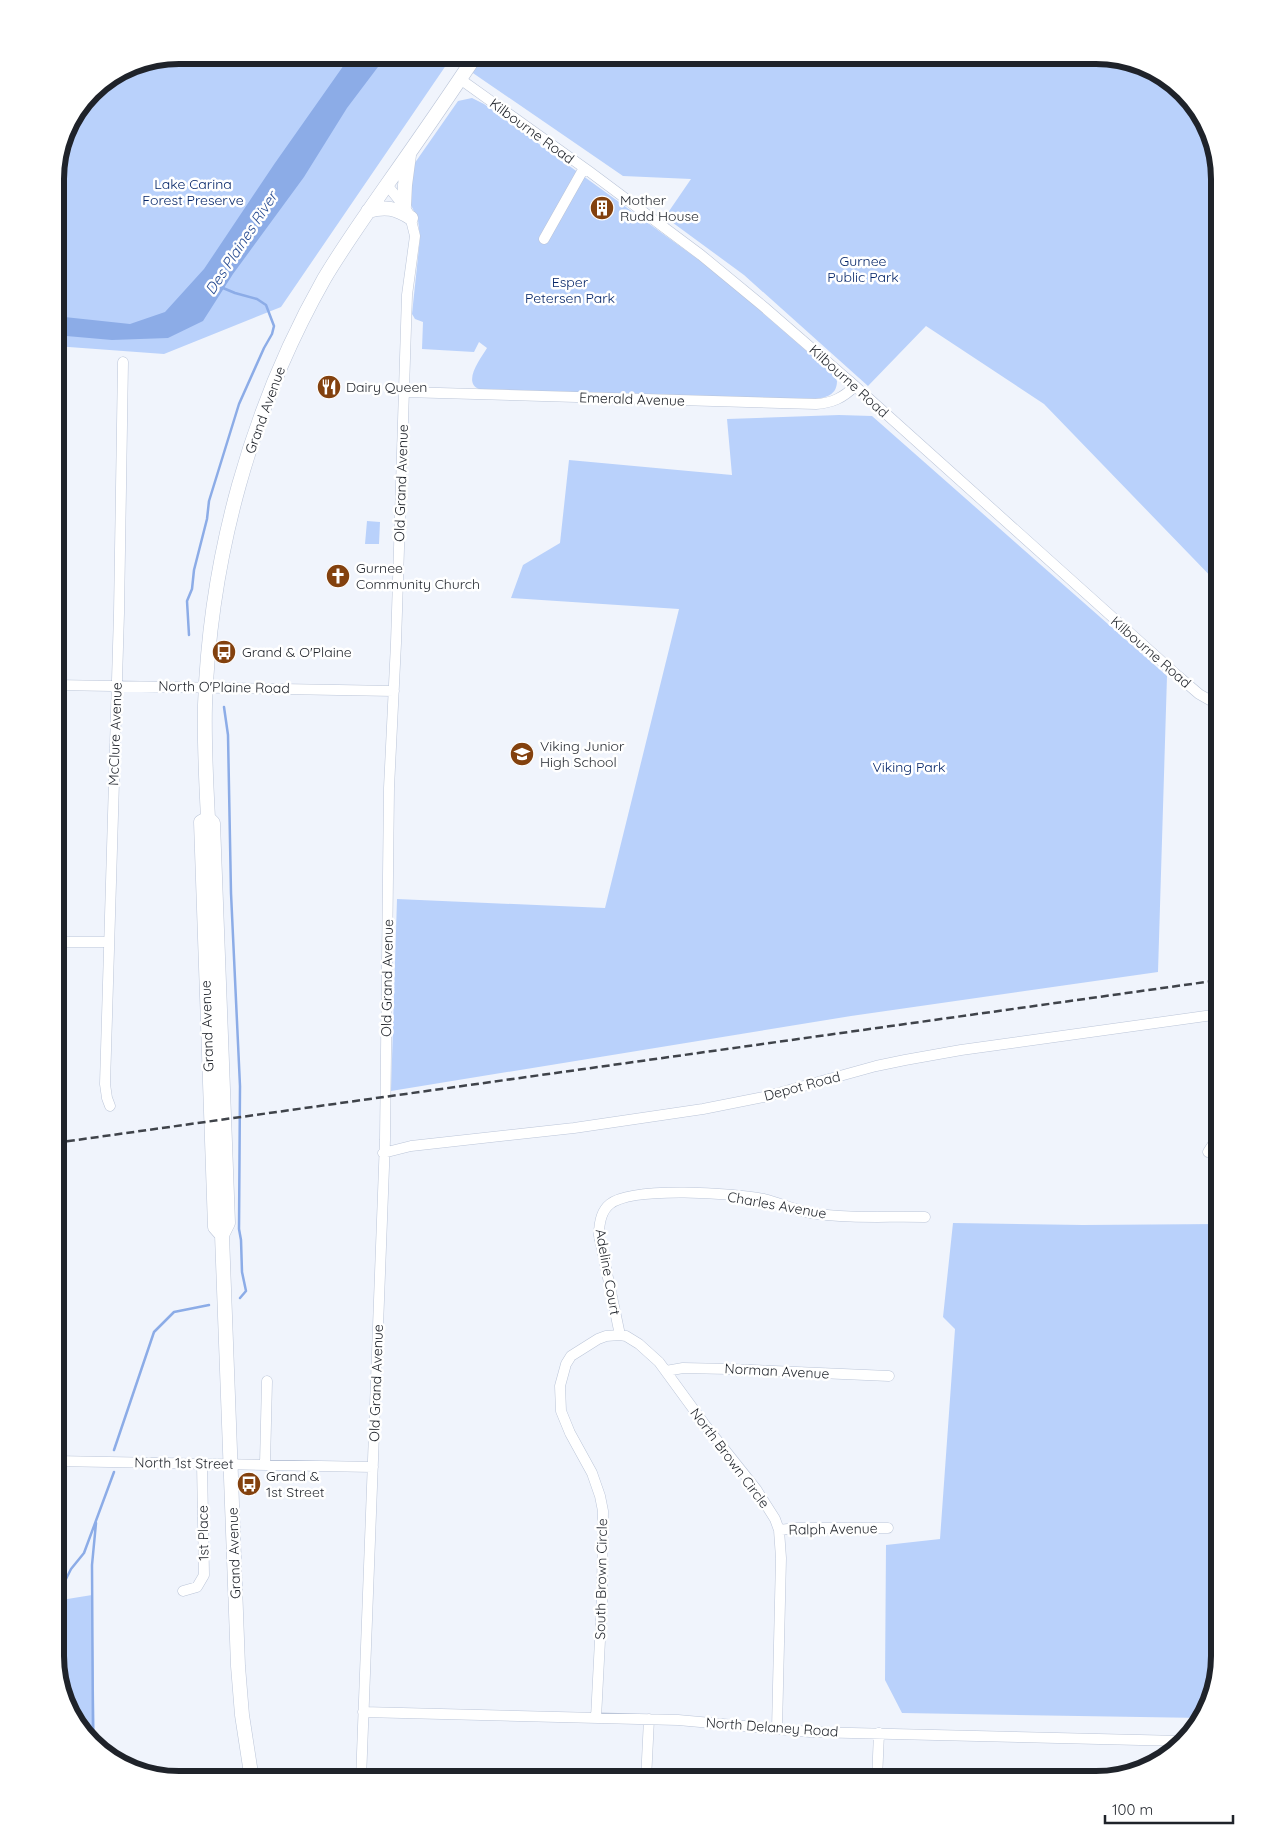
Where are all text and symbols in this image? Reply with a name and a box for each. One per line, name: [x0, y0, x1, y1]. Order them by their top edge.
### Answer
street label: Kilbourne Road: [486, 94, 578, 168]
park label: Lake Carina Forest Preserve: [142, 175, 244, 209]
water label: Des Plaines River: [201, 186, 283, 298]
place label: Mother Rudd House: [620, 191, 699, 225]
building icon: Mother Rudd House: [589, 195, 615, 221]
park label: Gurnee Public Park: [827, 252, 899, 286]
park label: Esper Petersen Park: [525, 273, 615, 307]
street label: Kilbourne Road: [806, 341, 892, 421]
street label: Grand Avenue: [241, 364, 289, 456]
restaurant icon: Dairy Queen: [316, 374, 342, 400]
place label: Dairy Queen: [346, 378, 427, 396]
street label: Emerald Avenue: [579, 388, 685, 410]
street label: Old Grand Avenue: [390, 424, 412, 542]
place label: Gurnee Community Church: [356, 559, 480, 593]
church icon: Gurnee Community Church: [325, 563, 351, 589]
street label: Kilbourne Road: [1107, 612, 1195, 692]
bus stop icon: Grand & O'Plaine: [211, 639, 237, 665]
place label: Grand & O'Plaine: [242, 643, 352, 661]
street label: North O'Plaine Road: [158, 677, 290, 697]
street label: McClure Avenue: [104, 682, 126, 786]
place label: Viking Junior High School: [540, 737, 625, 771]
school or university icon: Viking Junior High School: [509, 741, 535, 767]
park label: Viking Park: [872, 758, 946, 776]
street label: Old Grand Avenue: [377, 919, 397, 1037]
street label: Grand Avenue: [196, 980, 218, 1072]
street label: Depot Road: [762, 1067, 842, 1105]
street label: Charles Avenue: [726, 1187, 828, 1223]
street label: Adeline Court: [592, 1227, 624, 1317]
street label: Old Grand Avenue: [365, 1324, 387, 1442]
street label: Norman Avenue: [724, 1359, 830, 1383]
street label: North Brown Circle: [686, 1404, 774, 1512]
street label: North 1st Street: [134, 1453, 234, 1473]
place label: Grand & 1st Street: [266, 1467, 325, 1501]
bus stop icon: Grand & 1st Street: [236, 1471, 262, 1497]
street label: 1st Place: [194, 1505, 212, 1561]
street label: Grand Avenue: [223, 1507, 245, 1599]
street label: South Brown Circle: [591, 1518, 611, 1640]
street label: Ralph Avenue: [788, 1519, 878, 1539]
street label: North Delaney Road: [705, 1713, 839, 1741]
scale bar: [1105, 1792, 1232, 1824]
text: 100 m: [1112, 1800, 1153, 1819]

